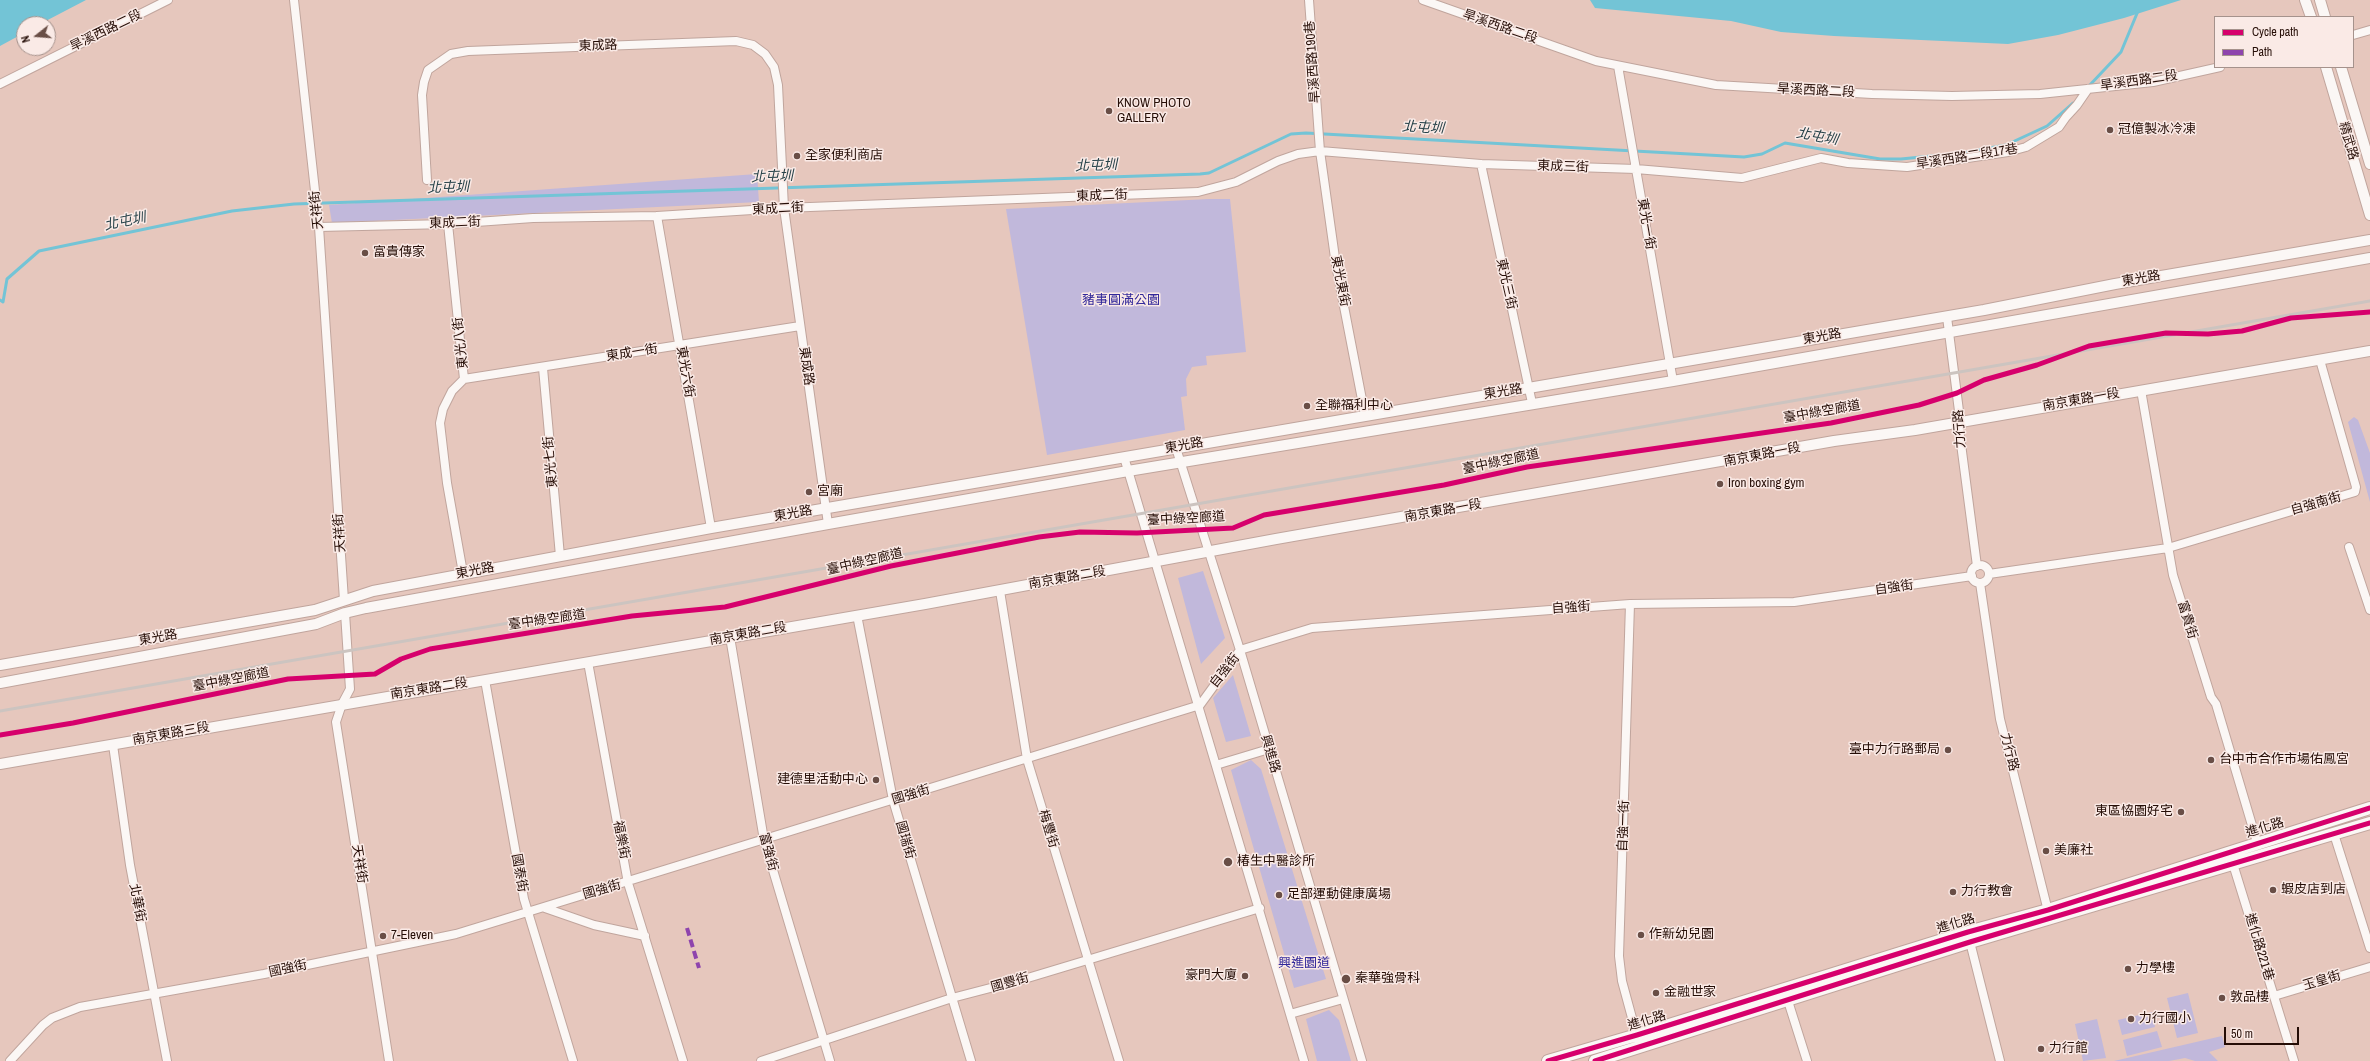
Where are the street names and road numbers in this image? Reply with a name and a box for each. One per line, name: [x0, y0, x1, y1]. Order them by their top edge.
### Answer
street label: 旱溪西路二段: [68, 7, 144, 55]
street label: 旱溪西路二段: [1461, 7, 1539, 47]
street label: 旱溪西路190巷: [1302, 20, 1324, 104]
street label: 東成路: [578, 38, 618, 54]
street label: 旱溪西路二段: [2099, 68, 2179, 94]
street label: 旱溪西路二段: [1777, 81, 1855, 101]
street label: 精武路: [2335, 120, 2361, 162]
street label: 旱溪西路二段17巷: [1915, 141, 2019, 173]
street label: 東成三街: [1537, 158, 1589, 176]
street label: 東成二街: [1076, 187, 1128, 205]
street label: 天祥街: [307, 190, 327, 230]
street label: 東光一街: [1634, 197, 1658, 251]
street label: 東成二街: [752, 200, 804, 218]
street label: 東成二街: [429, 214, 481, 232]
street label: 東光東街: [1327, 254, 1353, 308]
street label: 東光三街: [1493, 257, 1519, 311]
street label: 東光路: [2120, 268, 2162, 290]
street label: 東光八街: [451, 316, 471, 370]
street label: 東光路: [1801, 326, 1843, 348]
street label: 東成一街: [605, 341, 659, 365]
street label: 東光六街: [673, 345, 697, 399]
street label: 東成路: [796, 346, 816, 386]
street label: 東光路: [1483, 381, 1523, 403]
street label: 南京東路一段: [2041, 386, 2121, 414]
street label: 臺中綠空廊道: [1782, 398, 1862, 426]
street label: 力行路: [1951, 409, 1969, 449]
street label: 東光七街: [541, 435, 561, 489]
street label: 東光路: [1163, 435, 1205, 457]
street label: 南京東路一段: [1722, 440, 1802, 470]
street label: 臺中綠空廊道: [1461, 446, 1541, 478]
street label: 自強南街: [2289, 489, 2343, 519]
street label: 南京東路一段: [1403, 497, 1483, 525]
street label: 東光路: [772, 503, 814, 525]
street label: 臺中綠空廊道: [1147, 509, 1225, 529]
street label: 天祥街: [331, 513, 349, 553]
street label: 臺中綠空廊道: [825, 546, 905, 578]
street label: 東光路: [454, 560, 496, 582]
street label: 南京東路二段: [1027, 564, 1107, 592]
street label: 自強街: [1874, 578, 1914, 598]
street label: 自強街: [1551, 599, 1591, 617]
street label: 富貴街: [2174, 599, 2200, 641]
street label: 臺中綠空廊道: [507, 607, 587, 633]
street label: 南京東路二段: [708, 620, 788, 648]
street label: 東光路: [137, 627, 179, 649]
street label: 自強街: [1207, 651, 1243, 691]
street label: 臺中綠空廊道: [191, 665, 271, 695]
street label: 南京東路二段: [389, 675, 469, 703]
street label: 南京東路三段: [131, 720, 211, 748]
street label: 力行路: [1997, 731, 2021, 773]
street label: 興進路: [1257, 733, 1283, 775]
street label: 國強街: [890, 782, 932, 808]
street label: 自強一街: [1615, 800, 1633, 852]
street label: 梅豐街: [1035, 808, 1061, 850]
street label: 進化路: [2244, 815, 2286, 841]
street label: 福樂街: [610, 819, 632, 861]
street label: 國瑞街: [892, 819, 918, 861]
street label: 富強街: [755, 831, 781, 873]
street label: 天祥街: [348, 844, 370, 884]
street label: 國泰街: [508, 852, 530, 894]
street label: 國強街: [581, 877, 623, 903]
street label: 北華街: [126, 882, 148, 924]
street label: 進化路: [1935, 911, 1977, 937]
street label: 進化路221巷: [2241, 911, 2277, 983]
street label: 國強街: [267, 957, 309, 981]
street label: 玉皇街: [2301, 968, 2343, 994]
street label: 國豐街: [989, 970, 1031, 996]
street label: 進化路: [1626, 1008, 1668, 1034]

